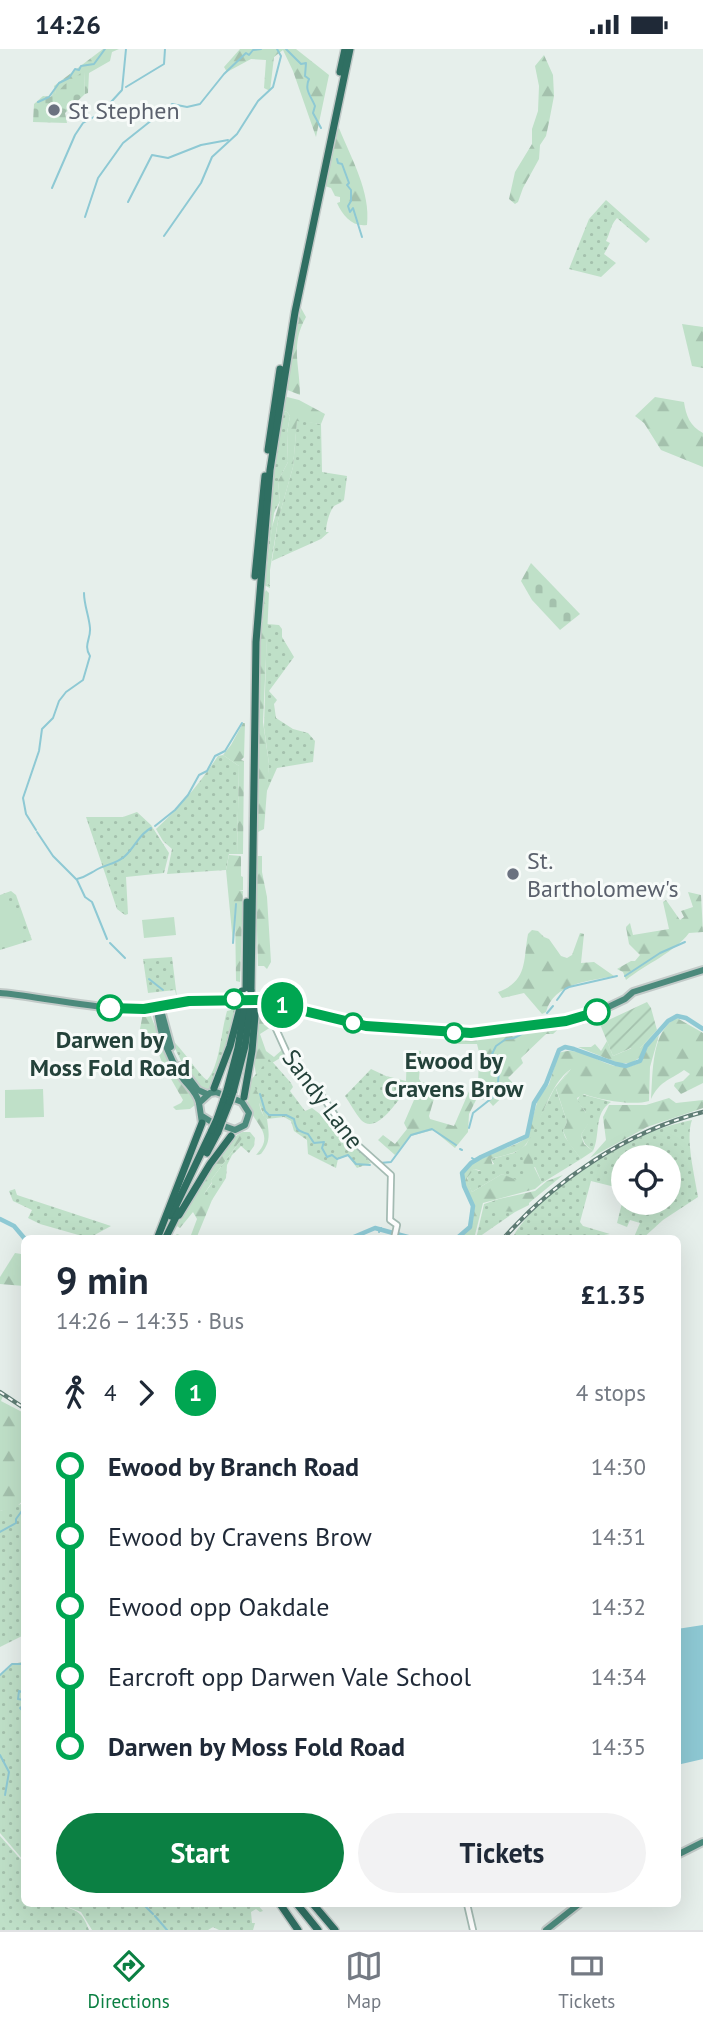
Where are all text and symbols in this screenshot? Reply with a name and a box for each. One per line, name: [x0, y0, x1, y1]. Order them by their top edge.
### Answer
text: 14:26: [35, 8, 101, 41]
place label: St Stephen: [68, 95, 180, 126]
marker: St Stephen: [46, 102, 62, 118]
place label: St. Bartholomew's: [527, 845, 679, 904]
marker: St. Bartholomew's: [505, 866, 521, 882]
line badge: 1: [259, 982, 305, 1028]
unlabelled marker: [224, 989, 244, 1009]
text: 1: [275, 989, 289, 1020]
marker: Darwen by Moss Fold Road: [97, 995, 123, 1021]
unlabelled marker: [584, 999, 610, 1025]
unlabelled marker: [343, 1013, 363, 1033]
marker: Ewood by Cravens Brow: [444, 1023, 464, 1043]
place label: Darwen by Moss Fold Road: [30, 1024, 190, 1083]
street label: Sandy Lane: [276, 1043, 370, 1155]
place label: Ewood by Cravens Brow: [385, 1045, 524, 1104]
map controls: [611, 1145, 681, 1215]
button: locate: [611, 1145, 681, 1215]
text: 9 min: [56, 1255, 149, 1304]
text: £1.35: [581, 1278, 646, 1311]
text: 14:26 – 14:35 · Bus: [56, 1306, 244, 1335]
icon: walk: [56, 1374, 94, 1412]
icon: forward: [127, 1374, 165, 1412]
text: 1: [189, 1377, 202, 1408]
text: 4: [104, 1378, 117, 1407]
text: 4 stops: [576, 1378, 646, 1407]
text: Ewood by Branch Road: [108, 1450, 359, 1483]
text: 14:30: [591, 1452, 646, 1481]
text: Ewood by Cravens Brow: [108, 1520, 372, 1553]
text: 14:31: [591, 1522, 646, 1551]
text: Ewood opp Oakdale: [108, 1590, 329, 1623]
text: 14:32: [591, 1592, 646, 1621]
text: Earcroft opp Darwen Vale School: [108, 1660, 471, 1693]
text: 14:34: [591, 1662, 646, 1691]
text: Darwen by Moss Fold Road: [108, 1730, 405, 1763]
text: 14:35: [591, 1732, 646, 1761]
button: Start: [56, 1813, 344, 1893]
button: Tickets: [358, 1813, 646, 1893]
tab: Directions: [88, 1947, 170, 2013]
tab: Map: [345, 1947, 383, 2013]
tab: Tickets: [558, 1947, 615, 2013]

